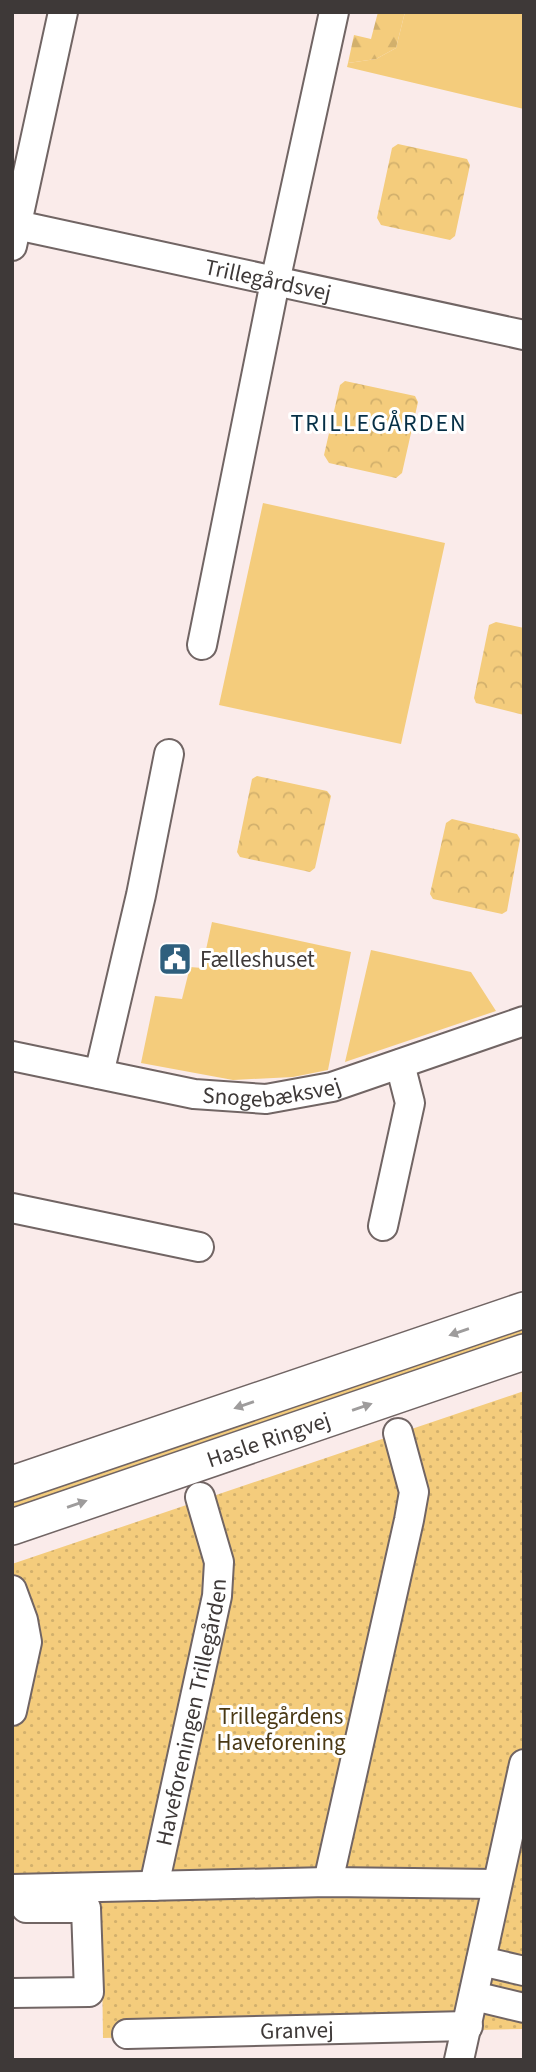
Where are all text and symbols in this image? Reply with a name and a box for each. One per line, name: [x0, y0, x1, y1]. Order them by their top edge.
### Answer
street label: Trillegårdsvej: [202, 250, 334, 310]
district label: TRILLEGÅRDEN: [290, 406, 468, 441]
public building icon: Fælleshuset: [156, 940, 194, 978]
place label: Fælleshuset: [200, 943, 315, 976]
street label: Snogebæksvej: [201, 1069, 345, 1116]
one-way arrow: [449, 1327, 470, 1338]
one-way arrow: [233, 1400, 254, 1411]
one-way arrow: [351, 1401, 372, 1412]
street label: Hasle Ringvej: [202, 1403, 335, 1476]
one-way arrow: [66, 1498, 87, 1509]
street label: Haveforeningen Trillegården: [147, 1577, 235, 1849]
park label: Trillegårdens Haveforening: [216, 1700, 346, 1759]
street label: Granvej: [260, 2013, 334, 2048]

